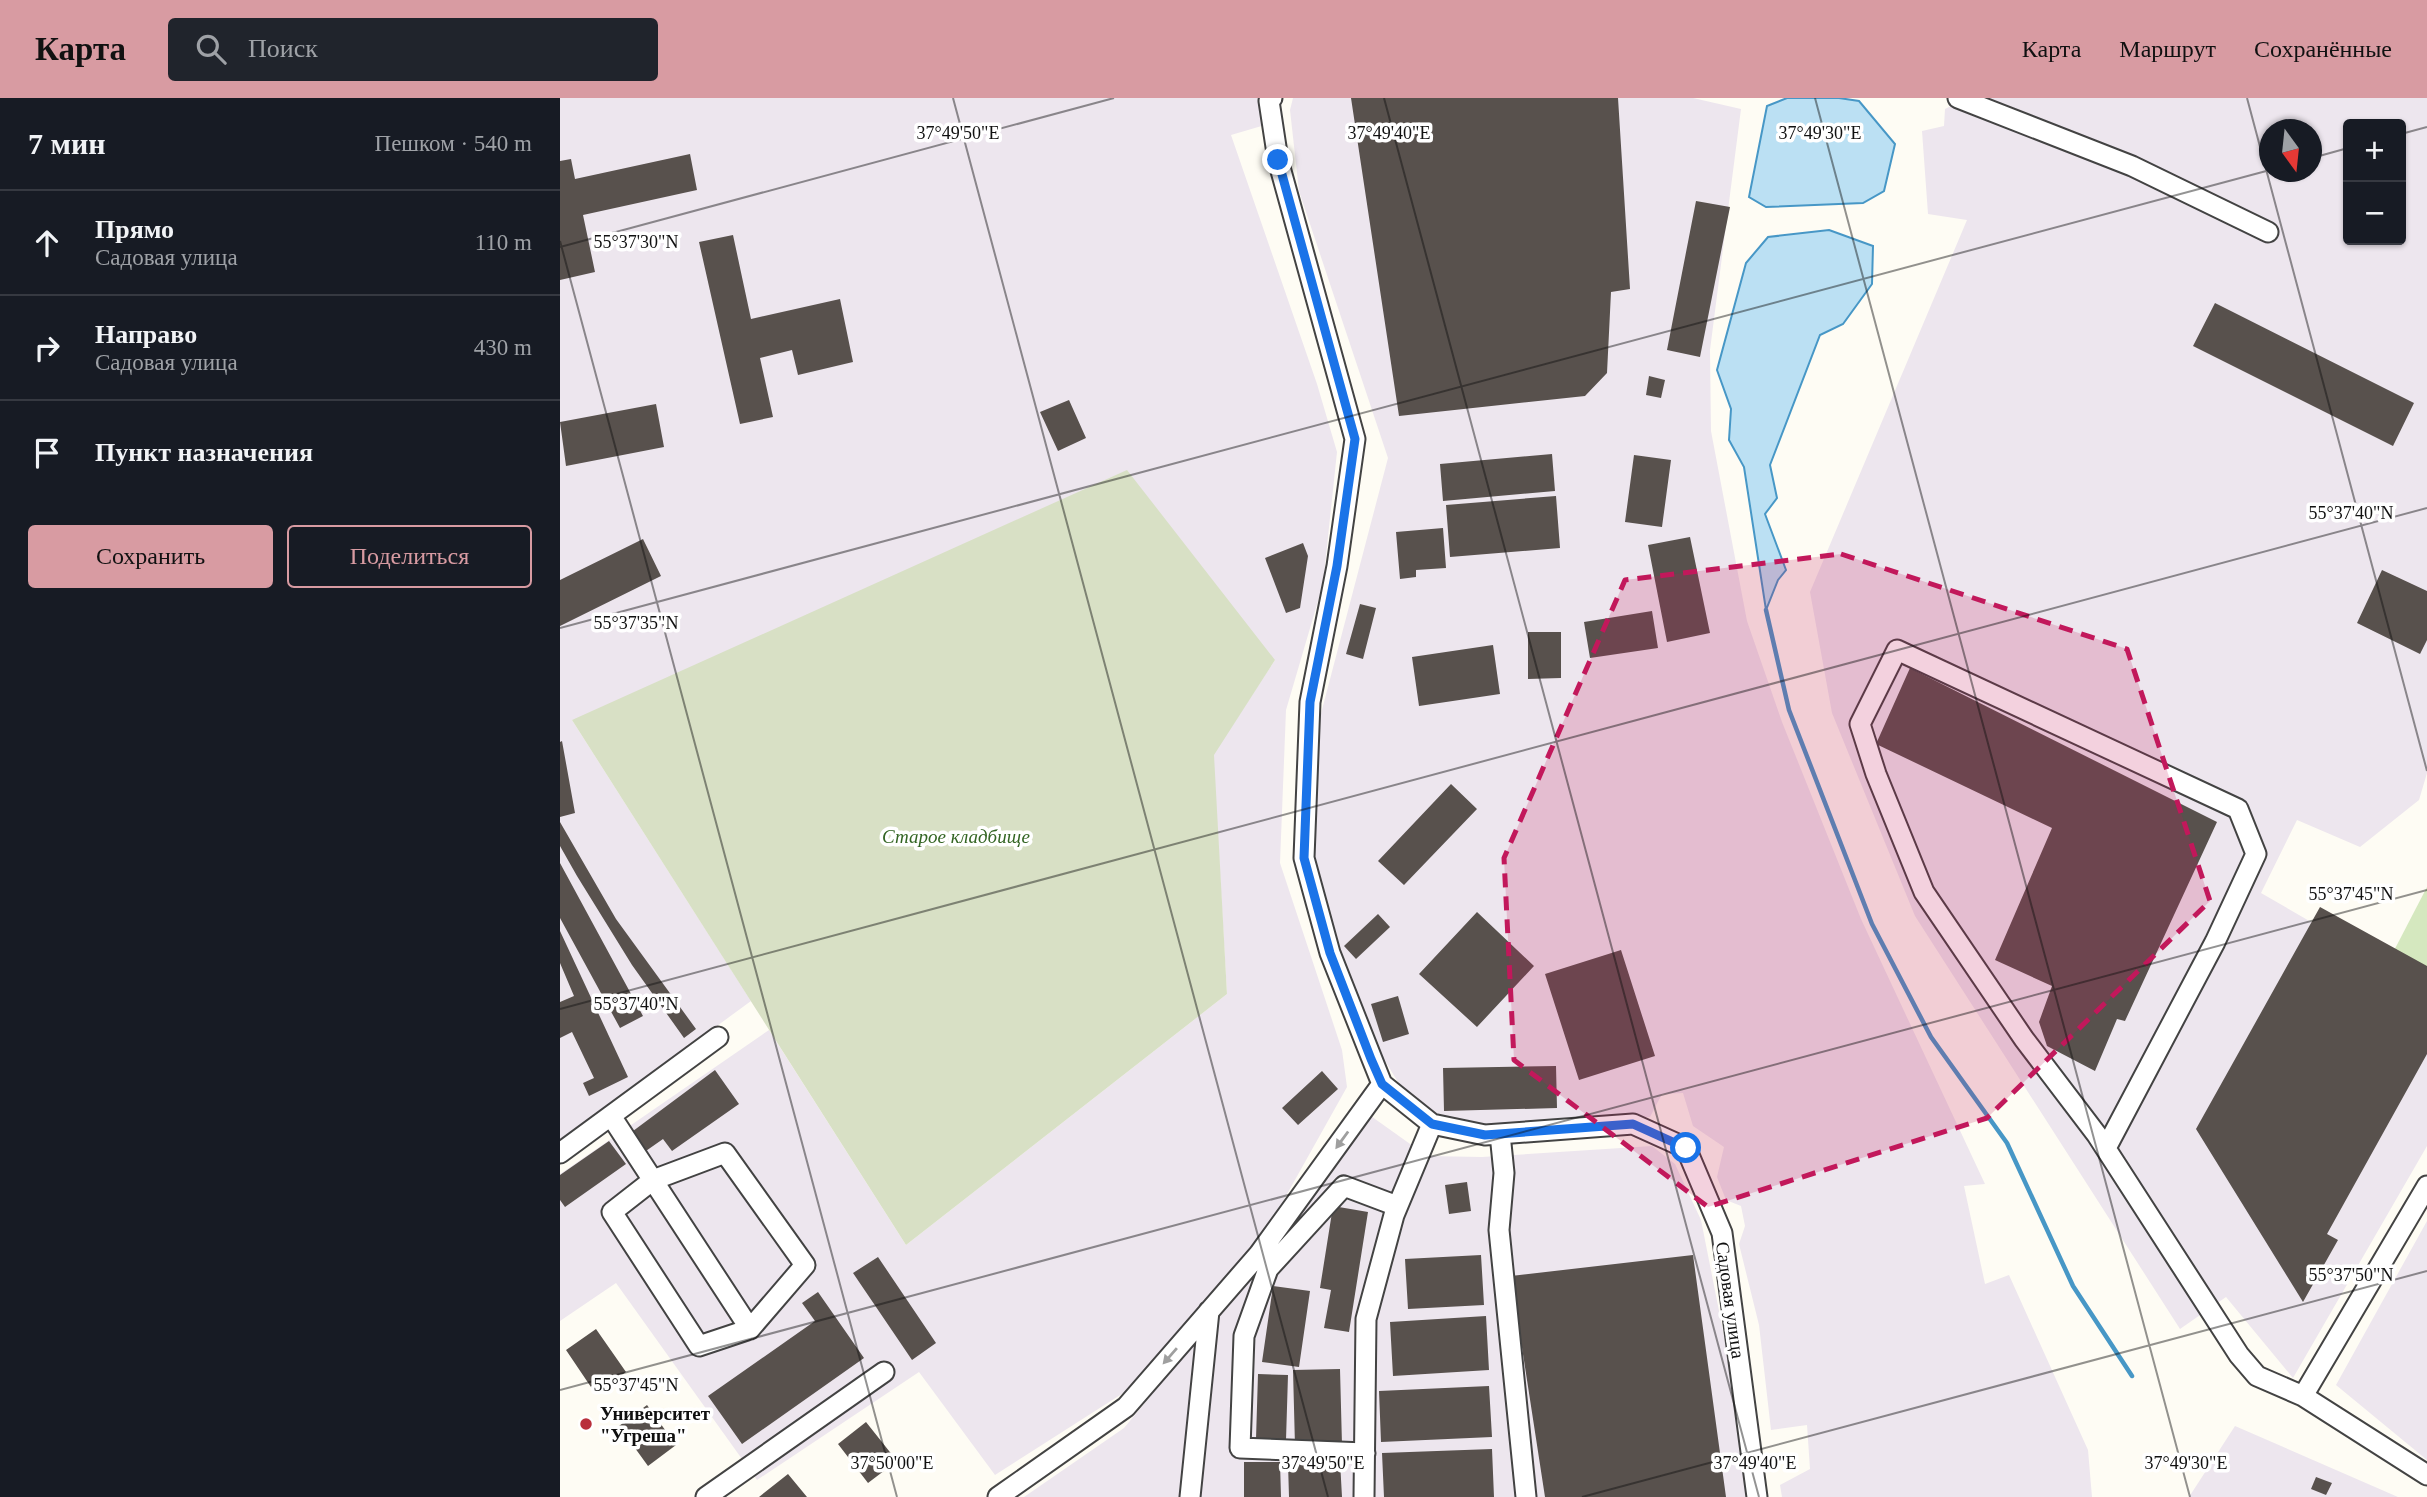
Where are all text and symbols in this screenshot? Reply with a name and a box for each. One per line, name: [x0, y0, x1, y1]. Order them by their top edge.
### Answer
search box: [168, 18, 658, 81]
icon: search: [192, 30, 230, 68]
text: Карта: [35, 31, 126, 67]
text: Поиск: [248, 34, 318, 63]
text: Карта: [2022, 36, 2081, 62]
text: Маршрут: [2119, 36, 2216, 62]
text: Сохранённые: [2254, 36, 2392, 62]
north arrow: [2259, 119, 2322, 182]
map controls: [2343, 119, 2406, 245]
button: +: [2343, 119, 2406, 182]
text: 37°49'50"E: [917, 123, 999, 143]
text: 37°49'40"E: [1348, 123, 1430, 143]
text: 37°49'30"E: [1779, 123, 1861, 143]
text: 7 мин: [28, 127, 106, 160]
text: Пешком · 540 m: [375, 131, 532, 156]
route end: [1262, 144, 1293, 175]
button: −: [2343, 182, 2406, 245]
text: Прямо: [95, 215, 174, 244]
icon: ahead: [28, 224, 66, 262]
text: 110 m: [475, 230, 532, 255]
text: 55°37'30"N: [594, 232, 678, 252]
text: Садовая улица: [95, 245, 238, 270]
text: Направо: [95, 320, 197, 349]
icon: right: [28, 329, 66, 367]
text: 430 m: [474, 335, 532, 360]
text: Садовая улица: [95, 350, 238, 375]
icon: arrive: [28, 434, 66, 472]
text: Пункт назначения: [95, 438, 313, 467]
text: 55°37'40"N: [2309, 503, 2393, 523]
button: Сохранить: [28, 525, 273, 588]
button: Поделиться: [287, 525, 532, 588]
text: 55°37'35"N: [594, 613, 678, 633]
park label: Старое кладбище: [882, 826, 1030, 847]
text: 55°37'45"N: [2309, 884, 2393, 904]
text: 55°37'40"N: [594, 994, 678, 1014]
one-way arrow: [1335, 1130, 1349, 1149]
route start: [1670, 1132, 1701, 1163]
street label: Садовая улица: [1712, 1240, 1749, 1360]
text: 55°37'50"N: [2309, 1265, 2393, 1285]
one-way arrow: [1162, 1347, 1178, 1365]
text: 55°37'45"N: [594, 1375, 678, 1395]
place label: Университет "Угреша": [600, 1403, 711, 1446]
marker: Университет "Угреша": [578, 1416, 594, 1432]
text: 37°50'00"E: [851, 1453, 933, 1473]
text: 37°49'50"E: [1282, 1453, 1364, 1473]
text: 37°49'40"E: [1714, 1453, 1796, 1473]
text: 37°49'30"E: [2145, 1453, 2227, 1473]

